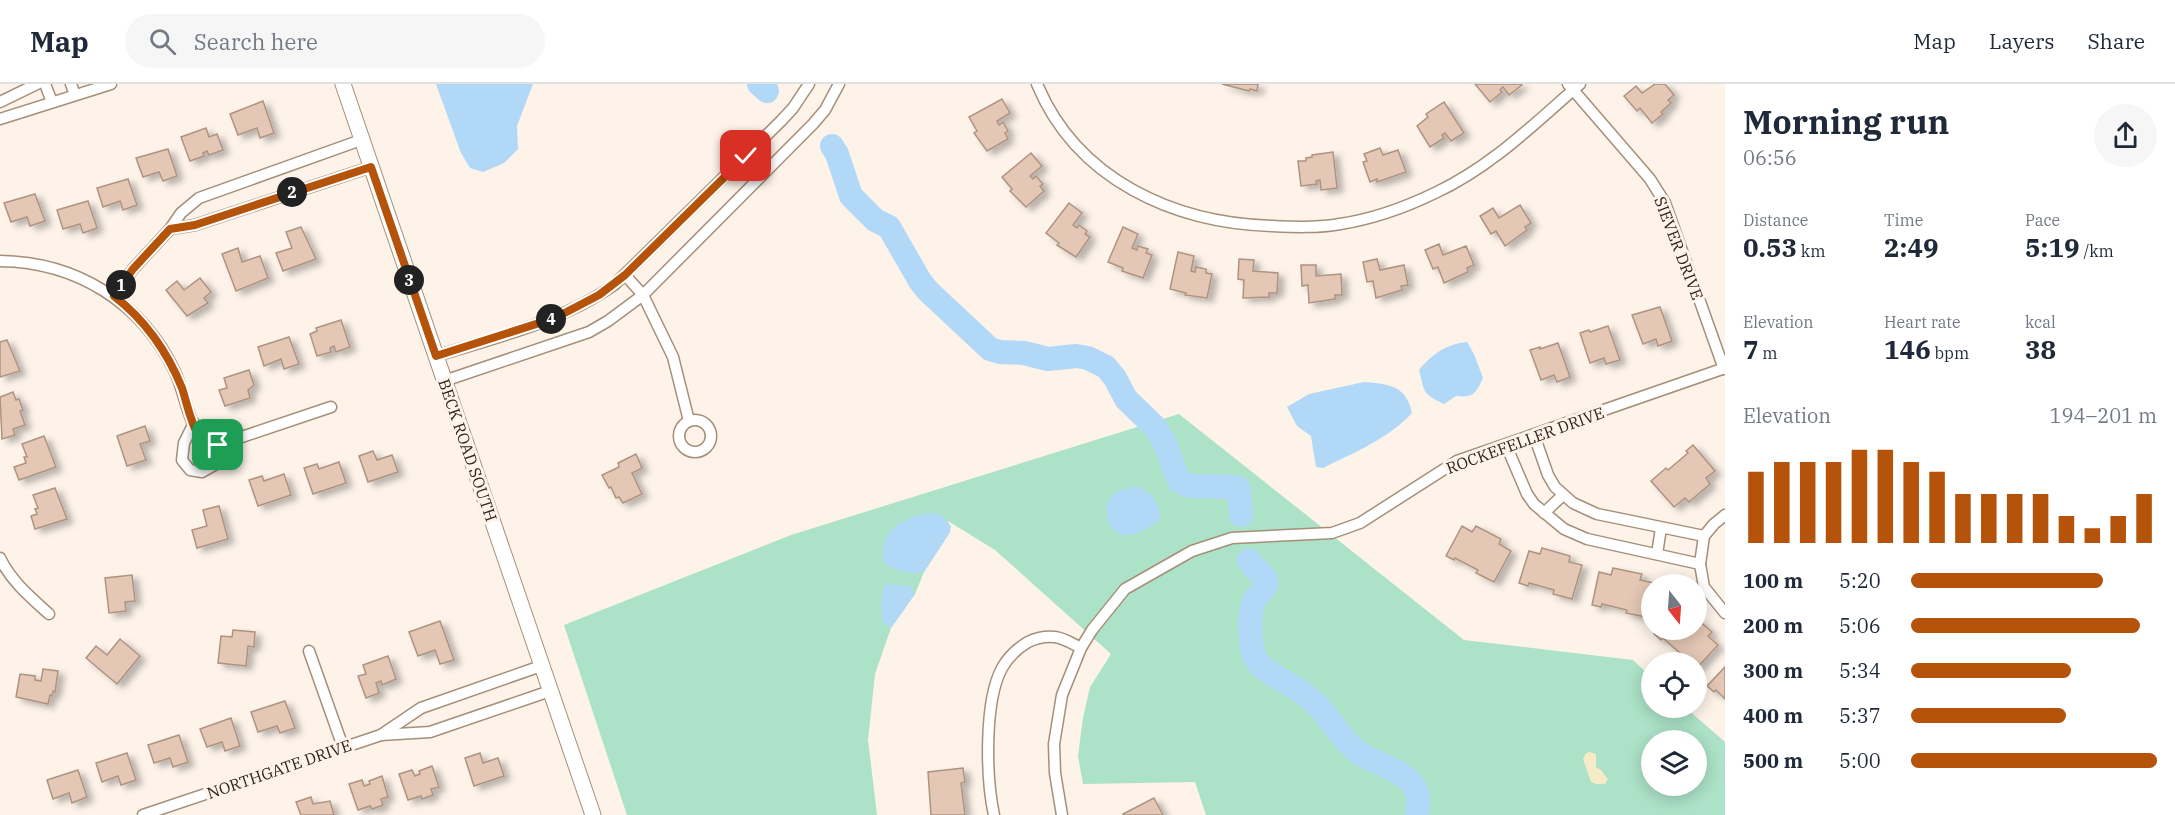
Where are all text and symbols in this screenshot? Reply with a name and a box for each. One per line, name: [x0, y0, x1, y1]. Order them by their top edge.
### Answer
search box: [125, 14, 545, 68]
text: Map: [30, 23, 89, 60]
icon: search: [146, 25, 179, 58]
text: Search here: [194, 27, 318, 56]
text: Map: [1913, 27, 1956, 55]
text: Layers: [1989, 27, 2055, 55]
text: Share: [2088, 27, 2145, 55]
text: Morning run: [1743, 100, 1949, 143]
button: share: [2094, 104, 2157, 167]
pin: [720, 130, 771, 181]
icon: check: [729, 139, 762, 172]
text: 06:56: [1743, 144, 1797, 171]
pin: 2: [277, 177, 307, 207]
text: 2: [287, 182, 297, 202]
street label: SIEVER DRIVE: [1650, 194, 1708, 302]
text: Distance: [1743, 210, 1808, 230]
text: Time: [1884, 210, 1923, 230]
text: Pace: [2025, 210, 2060, 230]
text: 0.53: [1743, 230, 1797, 264]
text: 2:49: [1884, 230, 1939, 264]
text: 5:19: [2025, 230, 2080, 264]
text: km: [1797, 241, 1825, 261]
text: /km: [2080, 241, 2114, 261]
pin: 3: [394, 265, 424, 295]
pin: 1: [106, 270, 136, 300]
text: 3: [404, 270, 414, 290]
text: 1: [116, 275, 126, 295]
pin: 4: [536, 304, 566, 334]
text: 4: [546, 309, 556, 329]
text: Elevation: [1743, 312, 1813, 332]
text: Heart rate: [1884, 312, 1961, 332]
text: kcal: [2025, 312, 2056, 332]
text: 7: [1743, 332, 1759, 366]
text: 146: [1884, 332, 1931, 366]
text: 38: [2025, 332, 2056, 366]
text: m: [1759, 343, 1778, 363]
text: bpm: [1931, 343, 1969, 363]
street label: BECK ROAD SOUTH: [434, 376, 502, 524]
street label: ROCKEFELLER DRIVE: [1443, 402, 1607, 478]
text: Elevation: [1743, 402, 1831, 429]
text: 194–201 m: [2050, 402, 2157, 429]
pin: [192, 419, 243, 470]
icon: arrive: [201, 428, 234, 461]
text: 100 m: [1743, 567, 1803, 594]
text: 5:20: [1839, 567, 1881, 594]
north arrow: [1641, 574, 1707, 640]
map controls: [1641, 574, 1707, 796]
text: 200 m: [1743, 612, 1803, 639]
text: 5:06: [1839, 612, 1881, 639]
button: locate: [1641, 652, 1707, 718]
text: 300 m: [1743, 657, 1803, 684]
text: 5:34: [1839, 657, 1881, 684]
text: 400 m: [1743, 702, 1803, 729]
text: 5:37: [1839, 702, 1881, 729]
button: layers: [1641, 730, 1707, 796]
street label: NORTHGATE DRIVE: [204, 735, 354, 803]
text: 500 m: [1743, 747, 1803, 774]
text: 5:00: [1839, 747, 1881, 774]

